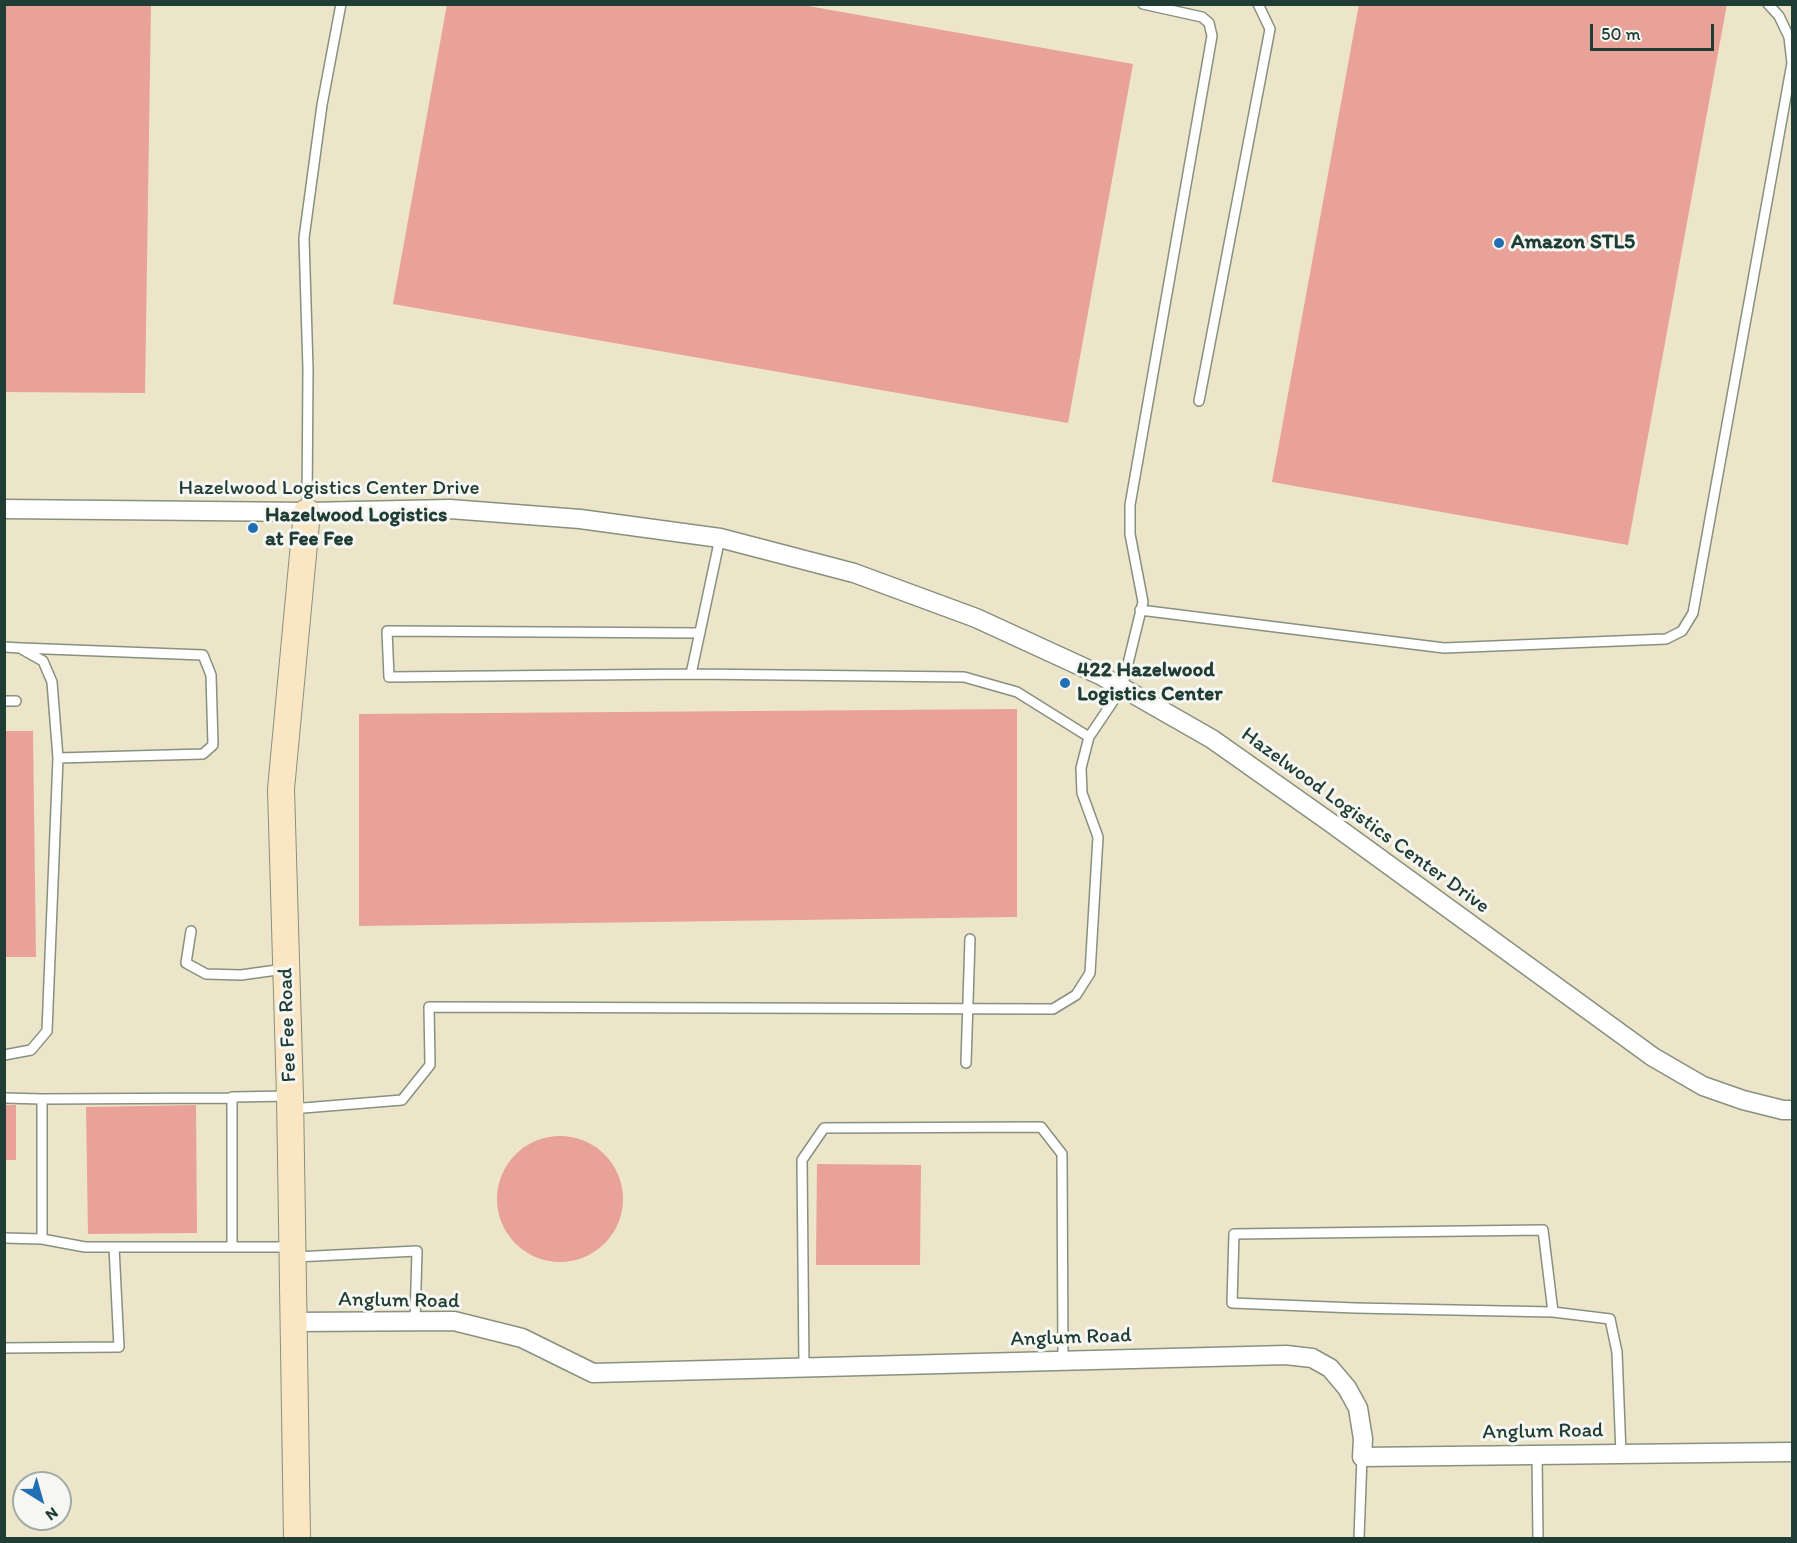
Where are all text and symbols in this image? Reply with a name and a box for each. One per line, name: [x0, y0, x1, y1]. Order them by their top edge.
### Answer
scale bar: [1593, 12, 1718, 50]
text: 50 m: [1601, 23, 1641, 45]
place label: Amazon STL5: [1511, 230, 1635, 256]
marker: Amazon STL5: [1492, 236, 1506, 250]
street label: Hazelwood Logistics Center Drive: [179, 476, 479, 502]
place label: Hazelwood Logistics at Fee Fee: [265, 503, 447, 553]
marker: Hazelwood Logistics at Fee Fee: [246, 521, 260, 535]
place label: 422 Hazelwood Logistics Center: [1077, 658, 1223, 708]
marker: 422 Hazelwood Logistics Center: [1058, 676, 1072, 690]
street label: Hazelwood Logistics Center Drive: [1236, 722, 1494, 920]
street label: Fee Fee Road: [273, 967, 303, 1083]
street label: Anglum Road: [338, 1287, 460, 1315]
street label: Anglum Road: [1010, 1323, 1132, 1353]
street label: Anglum Road: [1482, 1418, 1604, 1446]
north arrow: [12, 1471, 72, 1531]
text: N: [42, 1503, 62, 1525]

